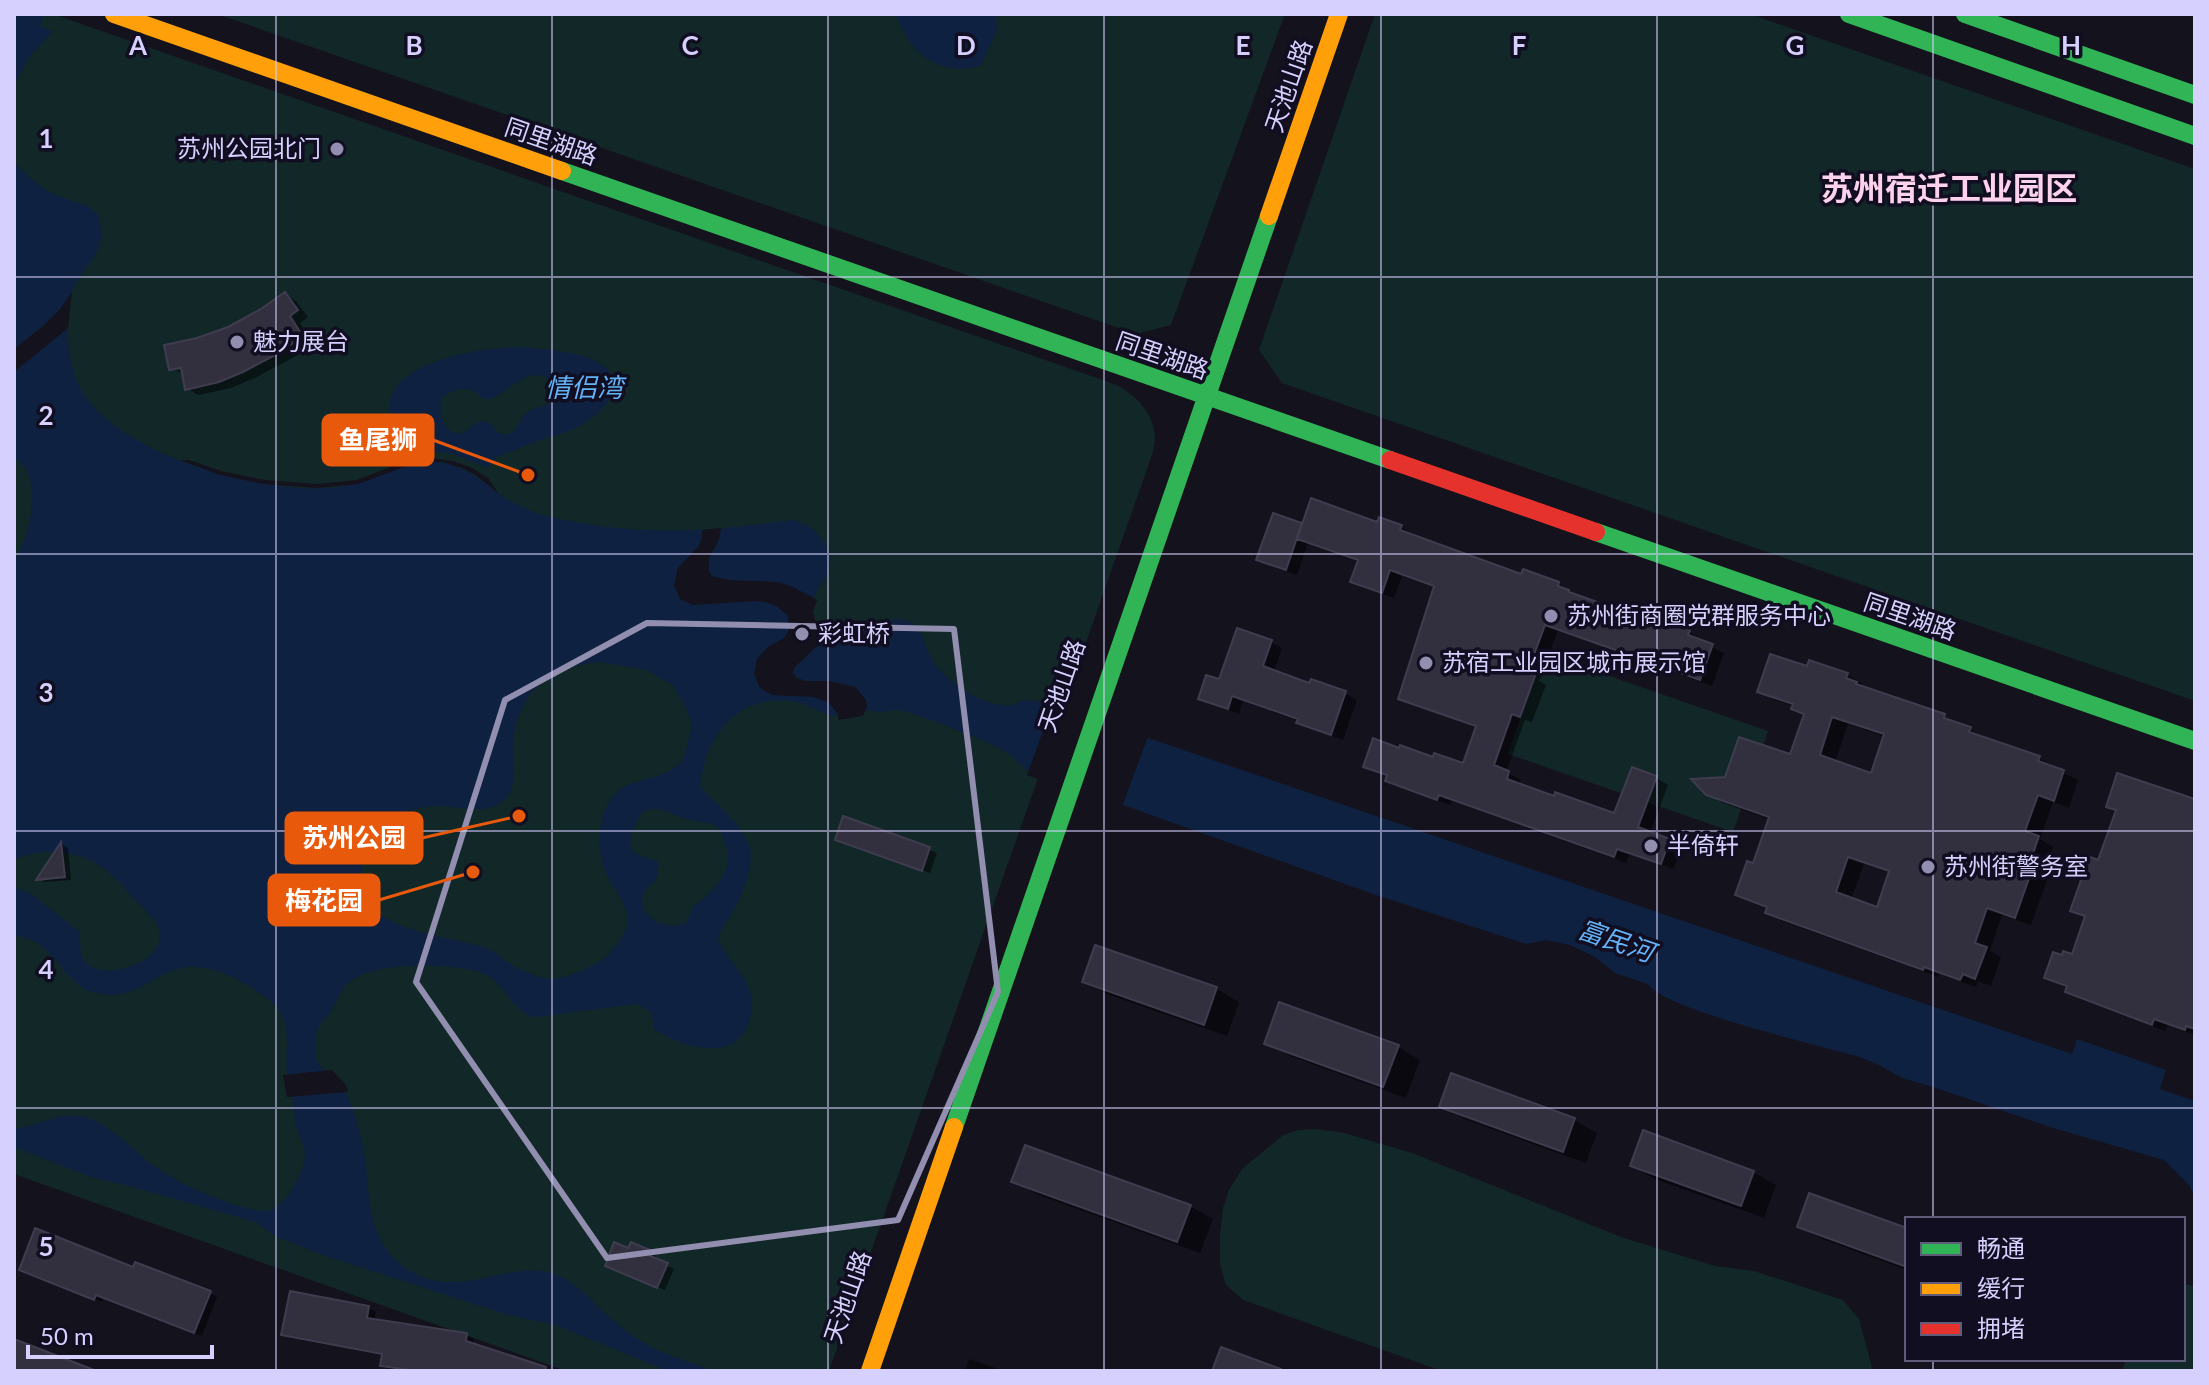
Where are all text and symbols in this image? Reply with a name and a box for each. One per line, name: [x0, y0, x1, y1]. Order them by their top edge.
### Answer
text: A: [128, 29, 148, 61]
text: B: [405, 29, 423, 61]
text: C: [681, 29, 699, 61]
text: D: [956, 29, 976, 61]
text: E: [1236, 29, 1250, 61]
text: F: [1512, 29, 1526, 61]
text: G: [1786, 29, 1804, 61]
text: H: [2061, 29, 2081, 61]
street label: 天池山路: [1258, 35, 1317, 136]
street label: 同里湖路: [501, 111, 602, 170]
text: 1: [38, 122, 54, 154]
place label: 苏州公园北门: [177, 133, 321, 162]
marker: 苏州公园北门: [328, 140, 346, 158]
district label: 苏州宿迁工业园区: [1821, 168, 2077, 207]
street label: 同里湖路: [1112, 325, 1213, 384]
place label: 魅力展台: [253, 326, 349, 355]
marker: 魅力展台: [228, 333, 246, 351]
water label: 情侣湾: [545, 371, 627, 403]
text: 2: [38, 399, 54, 431]
callout: 鱼尾狮: [323, 415, 433, 465]
text: 鱼尾狮: [339, 423, 417, 455]
street label: 同里湖路: [1860, 586, 1961, 645]
place label: 苏州街商圈党群服务中心: [1567, 600, 1831, 629]
marker: 苏州街商圈党群服务中心: [1542, 607, 1560, 625]
place label: 彩虹桥: [818, 618, 890, 647]
marker: 彩虹桥: [793, 625, 811, 643]
street label: 天池山路: [1031, 635, 1090, 736]
place label: 苏宿工业园区城市展示馆: [1442, 647, 1706, 676]
marker: 苏宿工业园区城市展示馆: [1417, 654, 1435, 672]
text: 3: [38, 676, 54, 708]
callout: 苏州公园: [286, 813, 422, 863]
text: 苏州公园: [302, 821, 406, 853]
place label: 半倚轩: [1667, 830, 1739, 859]
marker: 半倚轩: [1642, 837, 1660, 855]
place label: 苏州街警务室: [1944, 851, 2088, 880]
marker: 苏州街警务室: [1919, 858, 1937, 876]
callout: 梅花园: [269, 875, 379, 925]
text: 梅花园: [285, 884, 363, 916]
water label: 富民河: [1574, 912, 1663, 970]
text: 4: [38, 953, 54, 985]
legend: [1905, 1217, 2185, 1361]
text: 5: [38, 1230, 54, 1262]
text: 畅通: [1977, 1233, 2025, 1262]
street label: 天池山路: [817, 1246, 876, 1347]
text: 缓行: [1977, 1273, 2025, 1302]
scale bar: [28, 1309, 212, 1359]
text: 拥堵: [1977, 1313, 2025, 1342]
text: 50 m: [40, 1321, 94, 1350]

